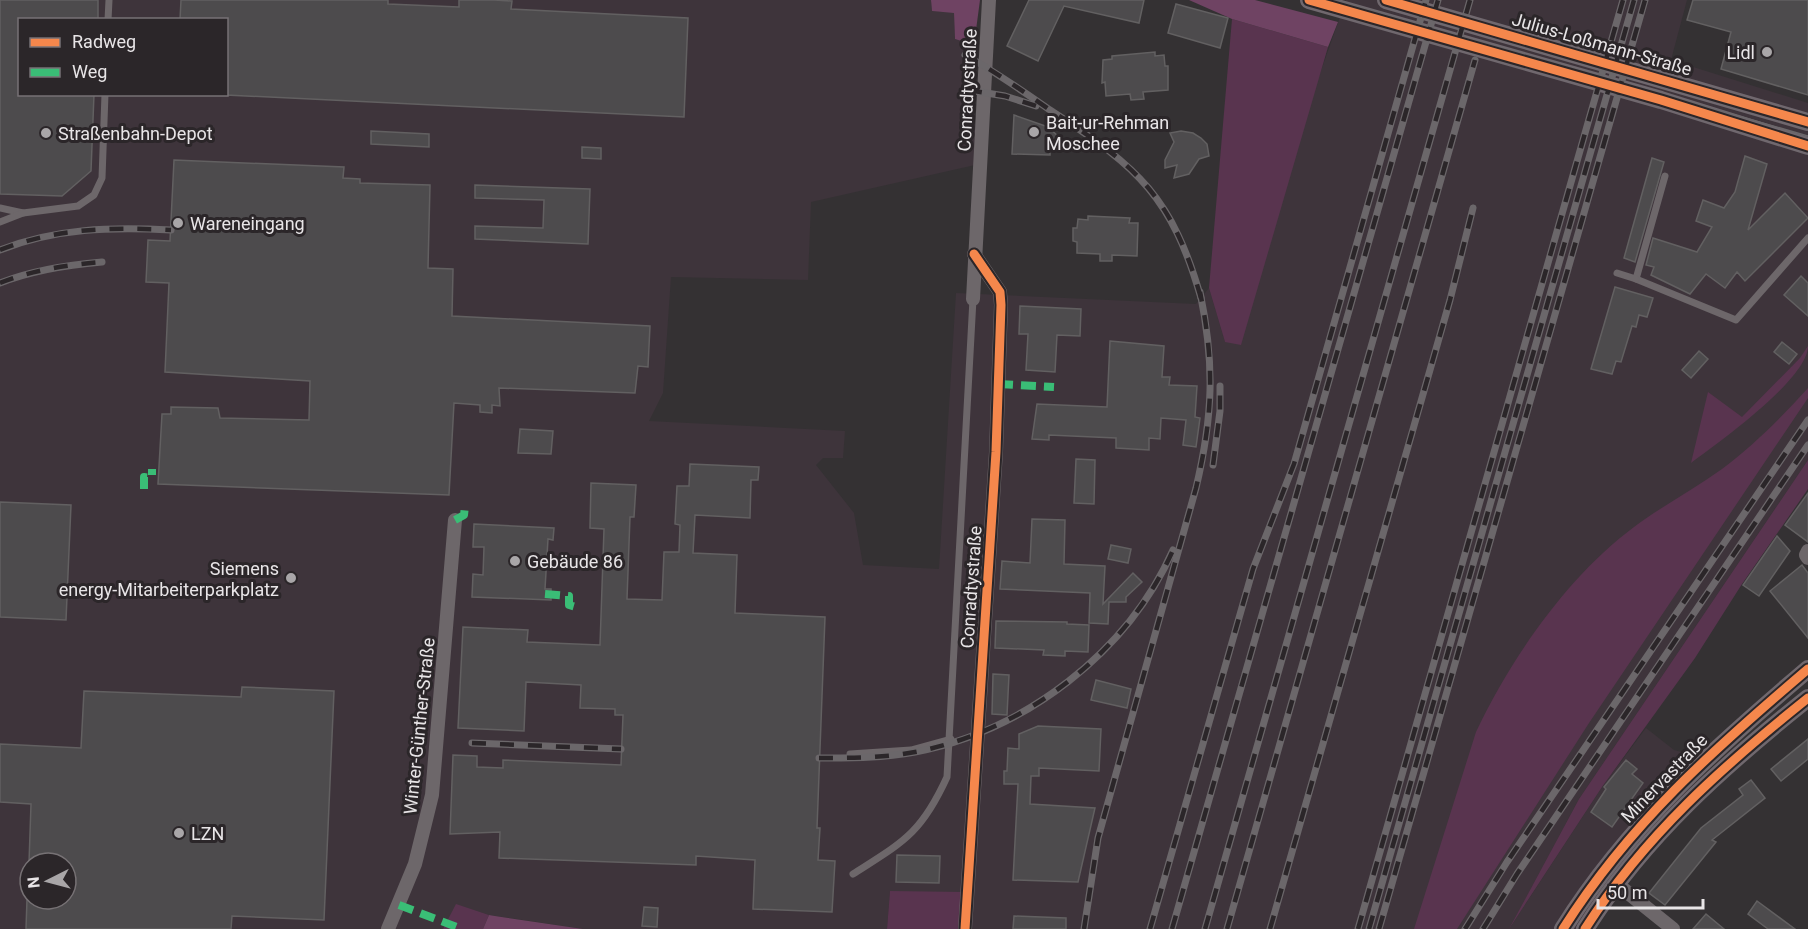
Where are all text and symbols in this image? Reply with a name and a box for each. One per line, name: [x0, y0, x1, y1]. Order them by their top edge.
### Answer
street label: Julius-Loßmann-Straße: [1510, 8, 1694, 80]
legend: [18, 18, 228, 96]
street label: Conradtystraße: [953, 28, 981, 152]
text: Radweg: [72, 31, 136, 52]
place label: Lidl: [1726, 42, 1755, 63]
marker: Lidl: [1760, 45, 1774, 59]
text: Weg: [72, 61, 107, 82]
place label: Bait-ur-Rehman Moschee: [1046, 112, 1169, 154]
place label: Straßenbahn-Depot: [58, 123, 213, 144]
marker: Bait-ur-Rehman Moschee: [1027, 125, 1041, 139]
marker: Straßenbahn-Depot: [39, 126, 53, 140]
place label: Wareneingang: [190, 213, 305, 234]
marker: Wareneingang: [171, 216, 185, 230]
street label: Conradtystraße: [956, 525, 986, 649]
place label: Gebäude 86: [527, 551, 623, 572]
marker: Gebäude 86: [508, 554, 522, 568]
place label: Siemens energy-Mitarbeiterparkplatz: [59, 558, 279, 600]
marker: Siemens energy-Mitarbeiterparkplatz: [284, 571, 298, 585]
street label: Winter-Günther-Straße: [399, 637, 439, 815]
street label: Minervastraße: [1616, 729, 1712, 827]
place label: LZN: [191, 823, 224, 844]
marker: LZN: [172, 826, 186, 840]
north arrow: [18, 851, 78, 911]
scale bar: [1598, 872, 1703, 910]
text: N: [24, 876, 44, 889]
text: 50 m: [1607, 882, 1647, 903]

